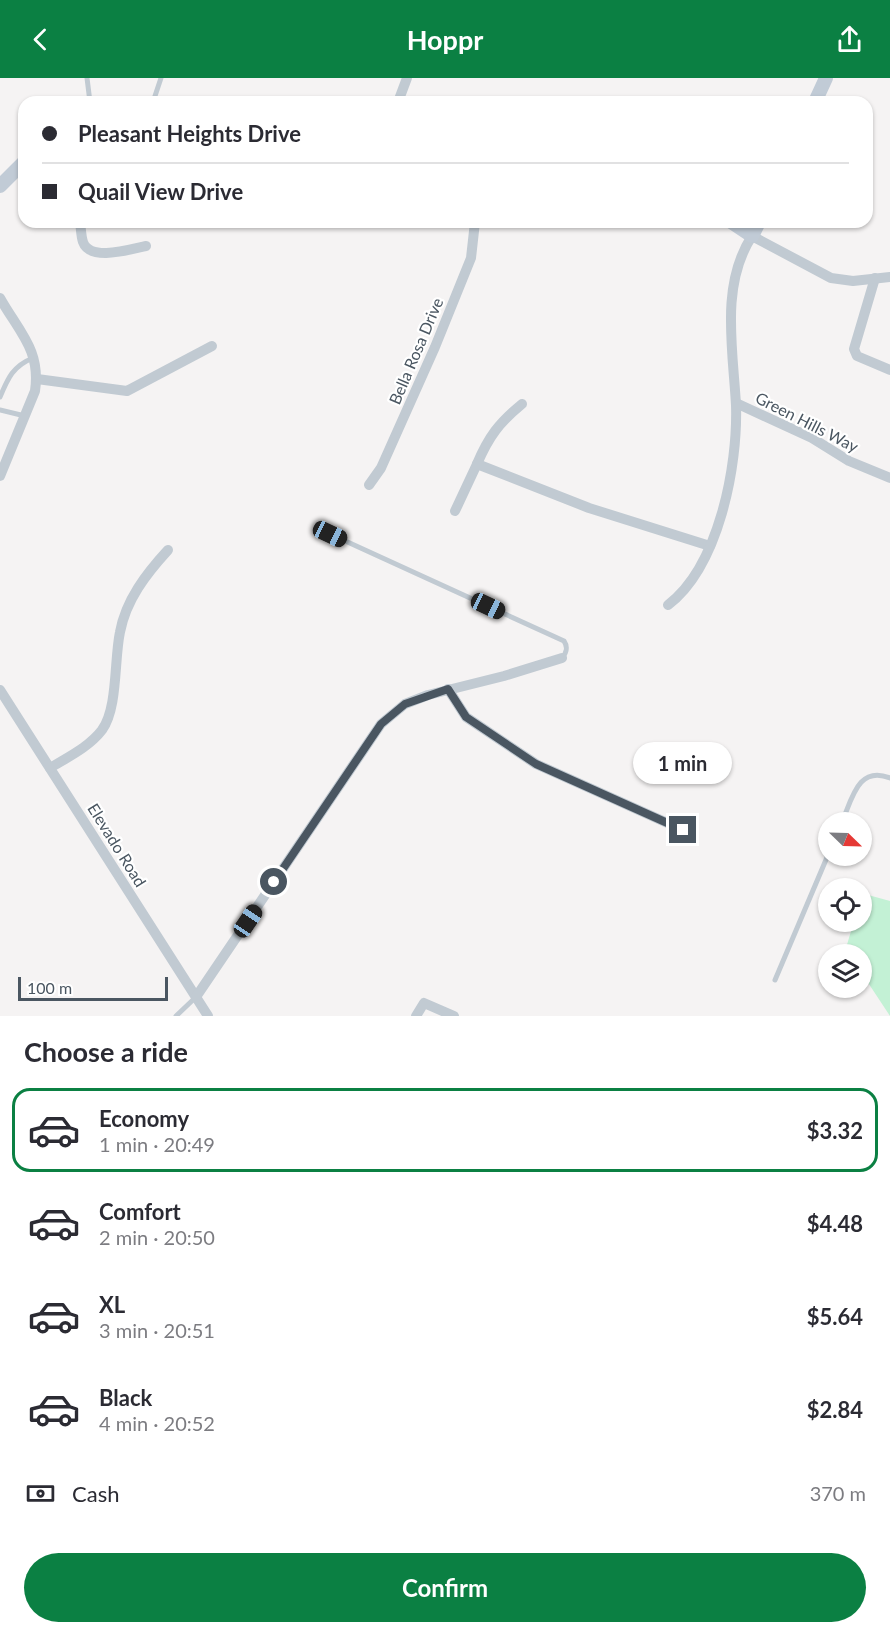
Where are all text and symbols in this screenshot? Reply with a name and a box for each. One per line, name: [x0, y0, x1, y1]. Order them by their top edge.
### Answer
icon: back: [24, 23, 57, 56]
text: Hoppr: [407, 23, 483, 56]
icon: share: [833, 23, 866, 56]
text: Pleasant Heights Drive: [78, 120, 301, 147]
text: Quail View Drive: [78, 178, 243, 205]
street label: Bella Rosa Drive: [385, 295, 447, 407]
street label: Green Hills Way: [753, 387, 863, 456]
car: [310, 518, 350, 550]
car: [468, 590, 508, 622]
callout: 1 min: [634, 743, 732, 785]
text: 1 min: [658, 751, 707, 775]
street label: Elevado Road: [84, 799, 151, 890]
north arrow: [818, 812, 872, 866]
map controls: [818, 812, 872, 998]
route end: [669, 816, 696, 843]
route start: [260, 868, 287, 895]
button: locate: [818, 878, 872, 932]
car: [230, 901, 266, 941]
button: layers: [818, 944, 872, 998]
scale bar: [18, 974, 168, 1001]
text: 100 m: [27, 978, 72, 997]
text: Choose a ride: [24, 1035, 188, 1068]
icon: car: [27, 1103, 81, 1157]
text: Economy: [99, 1105, 189, 1132]
text: $3.32: [807, 1117, 863, 1144]
text: 1 min · 20:49: [99, 1132, 215, 1156]
icon: car: [27, 1196, 81, 1250]
text: Comfort: [99, 1198, 181, 1225]
text: $4.48: [807, 1210, 863, 1237]
text: 2 min · 20:50: [99, 1225, 215, 1249]
icon: car: [27, 1289, 81, 1343]
text: XL: [99, 1291, 125, 1318]
text: $5.64: [807, 1303, 863, 1330]
text: 3 min · 20:51: [99, 1318, 215, 1342]
icon: car: [27, 1382, 81, 1436]
text: Black: [99, 1384, 152, 1411]
text: $2.84: [807, 1396, 863, 1423]
text: 4 min · 20:52: [99, 1411, 215, 1435]
icon: cash: [24, 1477, 57, 1510]
text: Cash: [72, 1480, 119, 1507]
text: 370 m: [810, 1481, 866, 1505]
button: Confirm: [24, 1553, 866, 1622]

